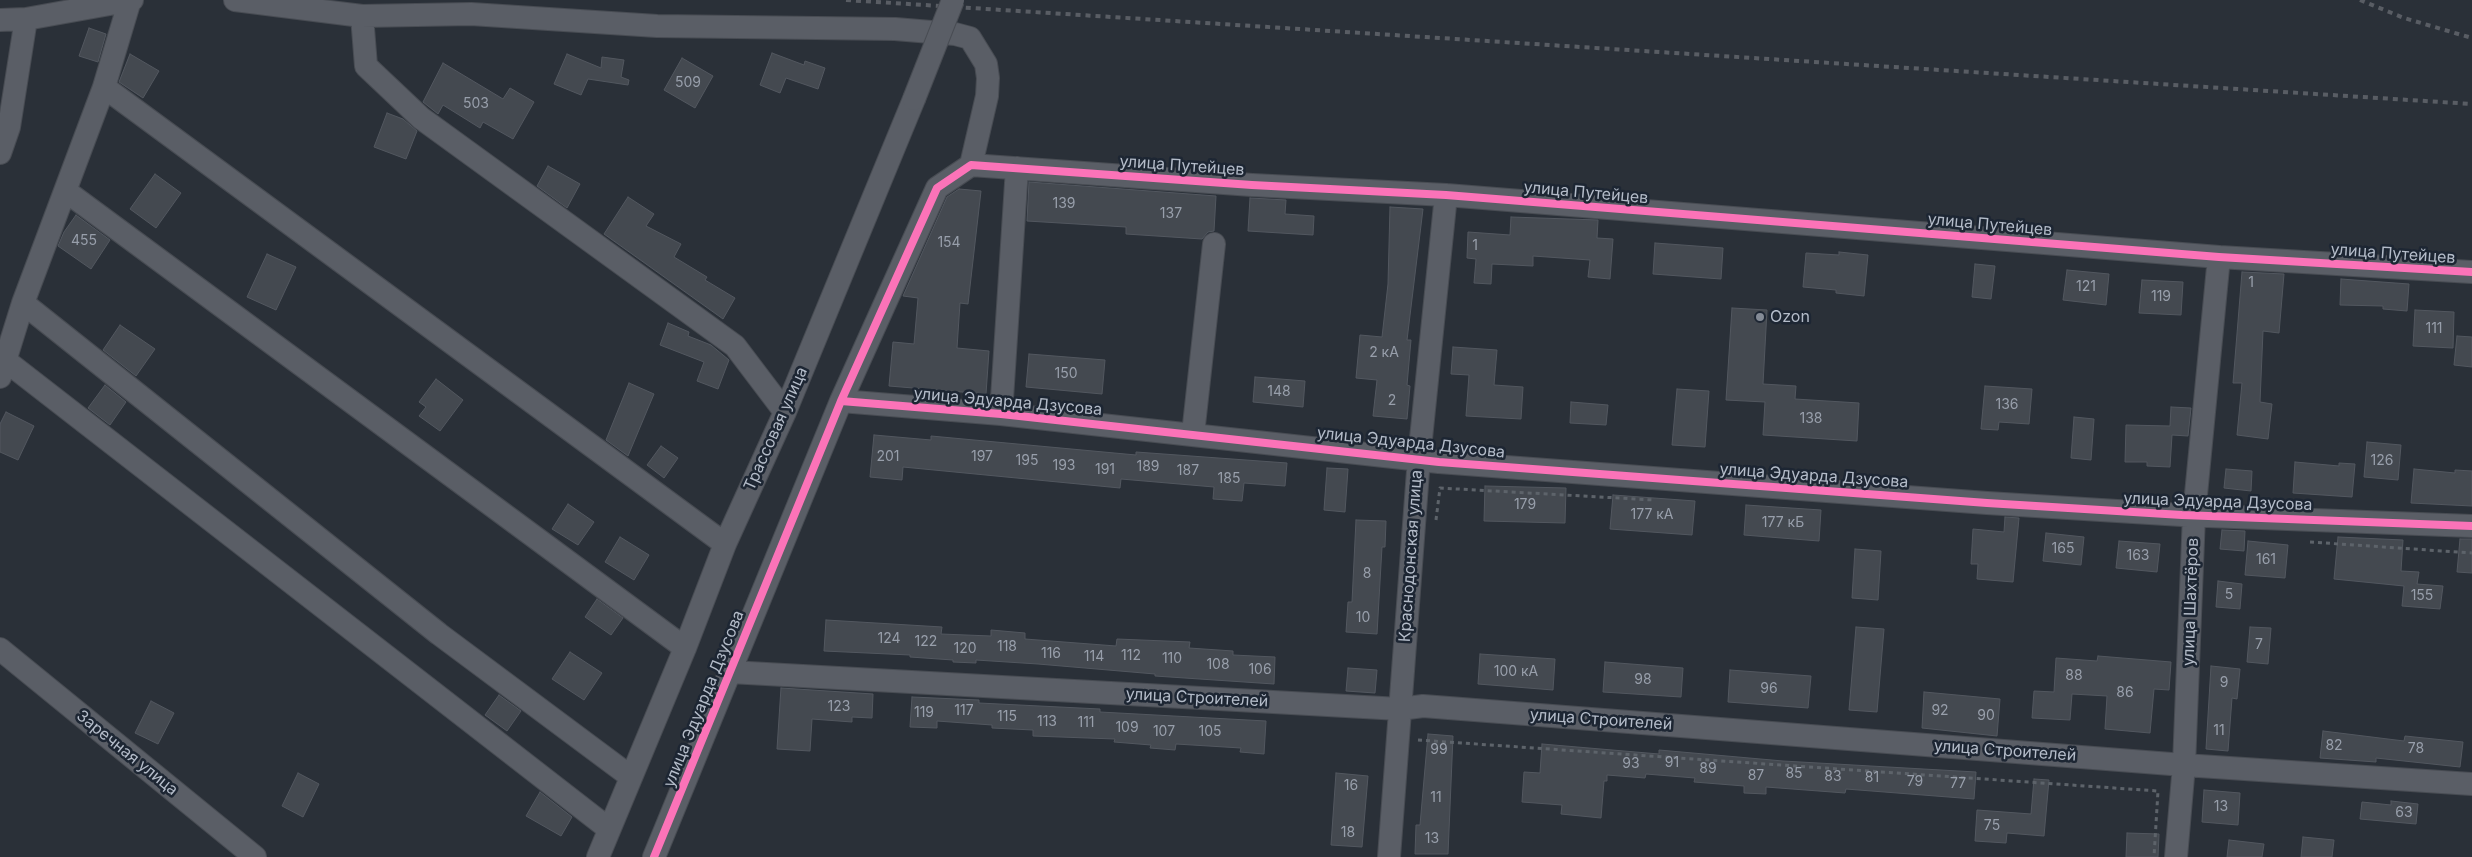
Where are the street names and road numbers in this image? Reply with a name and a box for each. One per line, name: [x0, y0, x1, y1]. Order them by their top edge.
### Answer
street label: улица Путейцев: [1119, 152, 1245, 180]
street label: улица Путейцев: [1523, 178, 1649, 208]
street label: улица Путейцев: [1927, 210, 2053, 240]
street label: улица Путейцев: [2330, 240, 2456, 268]
street label: Трассовая улица: [740, 364, 812, 494]
street label: улица Эдуарда Дзусова: [913, 384, 1103, 420]
street label: улица Эдуарда Дзусова: [1316, 424, 1506, 462]
street label: улица Эдуарда Дзусова: [1719, 460, 1909, 492]
street label: Краснодонская улица: [1395, 469, 1427, 643]
street label: улица Эдуарда Дзусова: [2123, 489, 2313, 515]
street label: улица Шахтёров: [2179, 538, 2203, 666]
street label: улица Эдуарда Дзусова: [660, 608, 748, 790]
street label: улица Строителей: [1125, 685, 1269, 711]
street label: улица Строителей: [1529, 705, 1673, 735]
street label: Заречная улица: [73, 706, 181, 800]
street label: улица Строителей: [1933, 736, 2077, 766]

